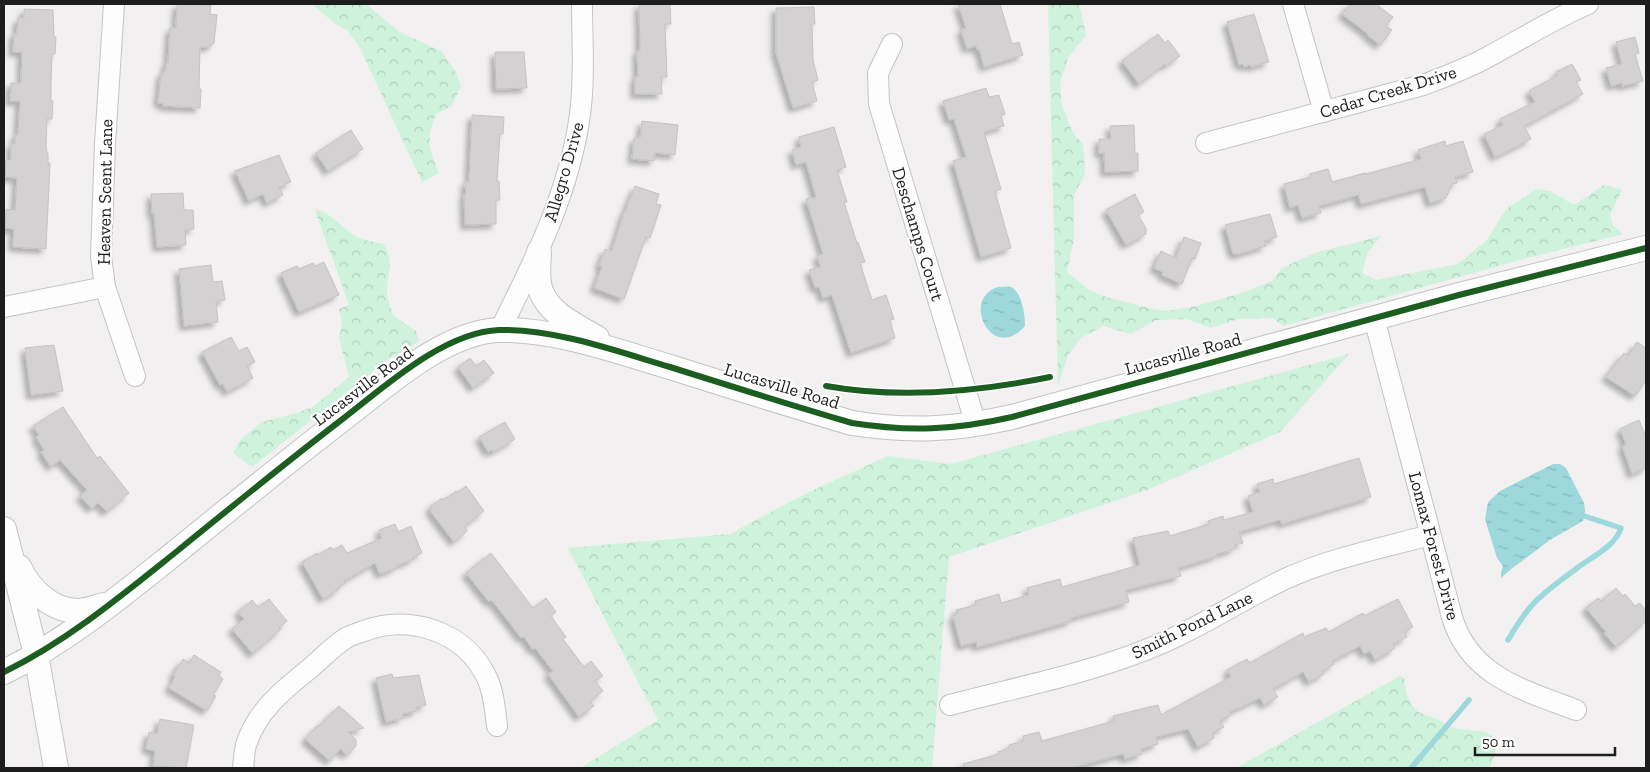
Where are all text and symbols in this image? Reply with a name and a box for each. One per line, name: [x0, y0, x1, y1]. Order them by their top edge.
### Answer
street label: Cedar Creek Drive: [1317, 61, 1459, 123]
street label: Heaven Scent Lane: [93, 119, 117, 265]
street label: Allegro Drive: [539, 120, 589, 224]
street label: Deschamps Court: [887, 164, 949, 304]
street label: Lucasville Road: [1122, 328, 1244, 380]
street label: Lucasville Road: [309, 341, 418, 431]
street label: Lucasville Road: [722, 358, 843, 414]
street label: Lomax Forest Drive: [1404, 469, 1464, 623]
street label: Smith Pond Lane: [1128, 586, 1256, 664]
scale bar: [1475, 724, 1615, 756]
text: 50 m: [1482, 733, 1515, 751]

